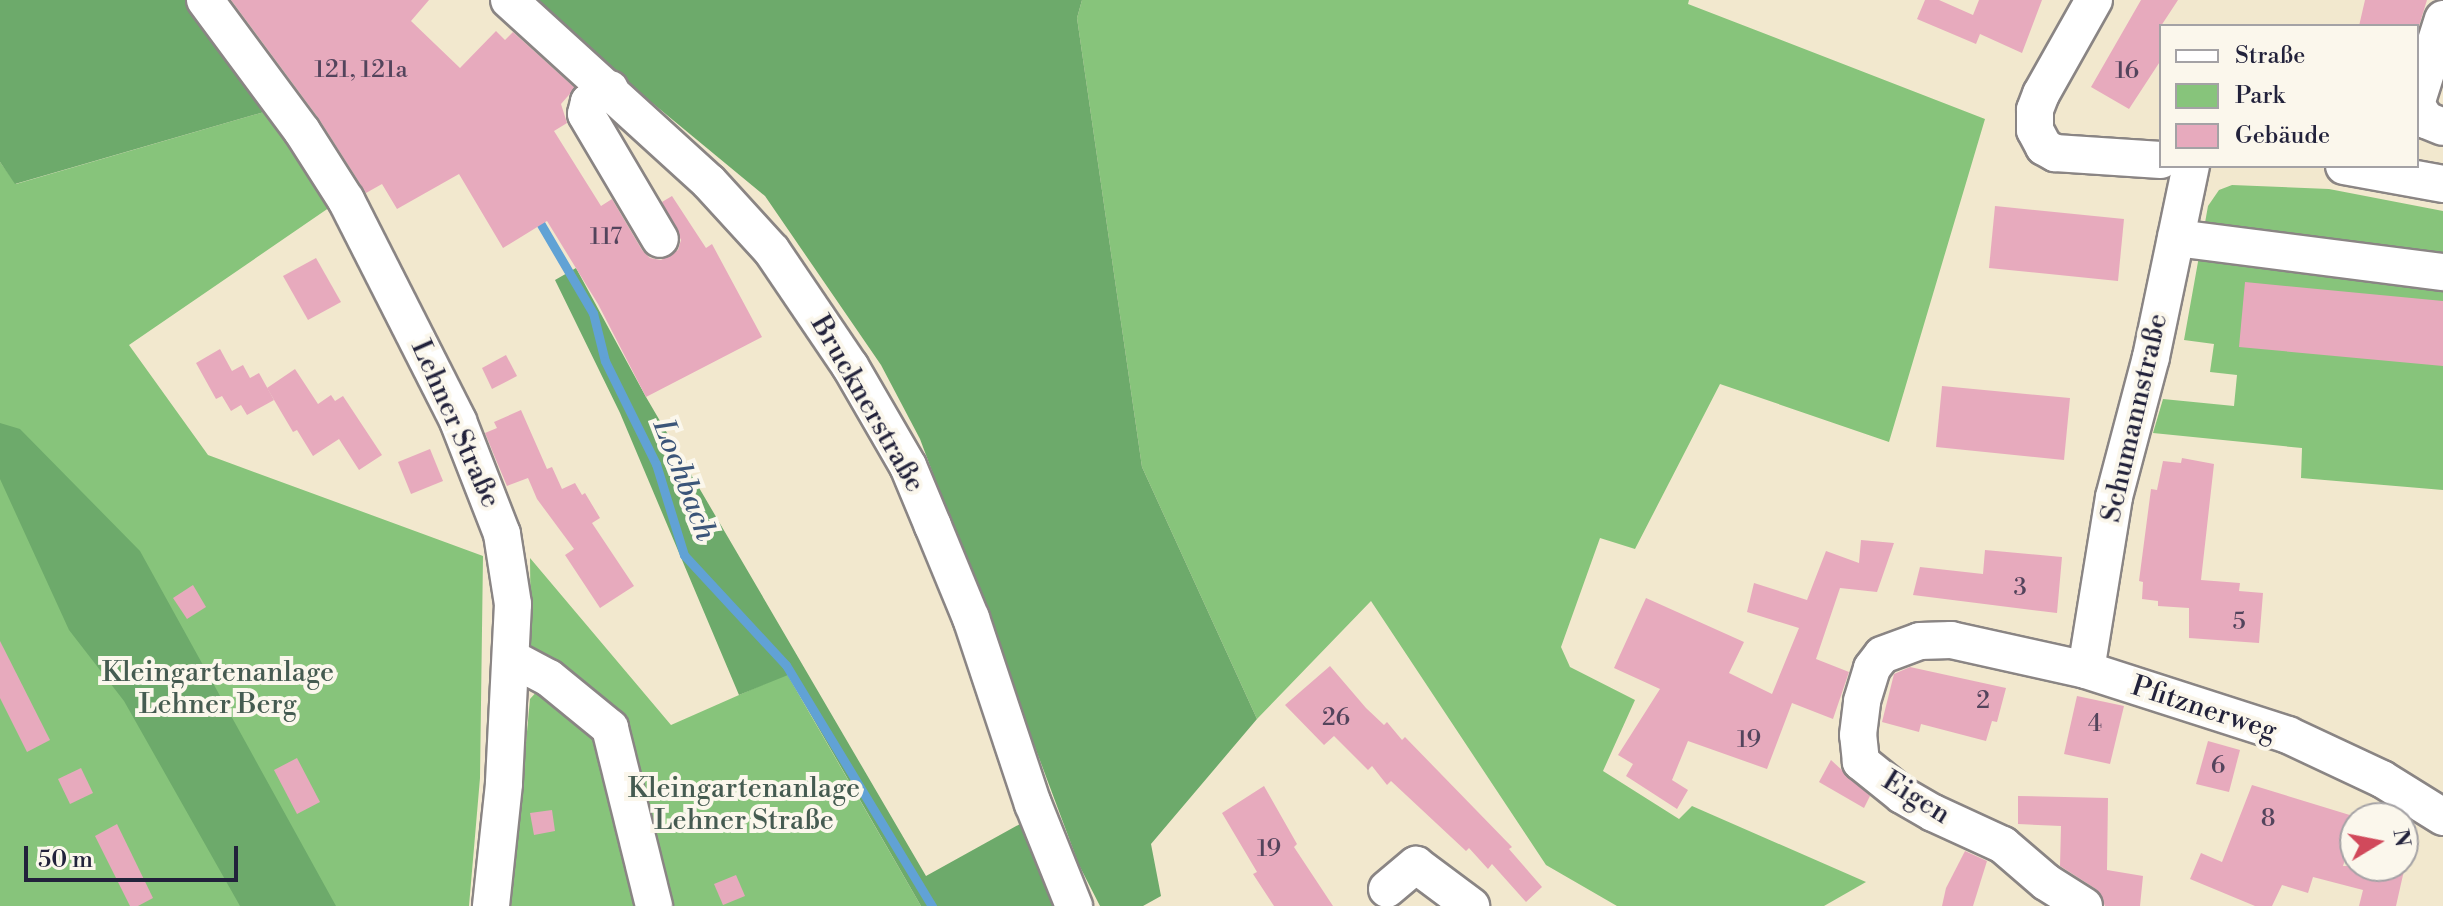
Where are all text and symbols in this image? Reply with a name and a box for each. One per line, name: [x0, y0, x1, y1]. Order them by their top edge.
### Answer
legend: [2159, 24, 2419, 168]
text: Straße: [2235, 41, 2305, 71]
house number: 121, 121a: [314, 57, 408, 85]
house number: 16: [2115, 58, 2139, 86]
text: Park: [2235, 81, 2285, 111]
text: Gebäude: [2235, 121, 2330, 151]
house number: 117: [590, 224, 622, 252]
street label: Brucknerstraße: [803, 310, 931, 498]
street label: Schumannstraße: [2095, 310, 2175, 526]
street label: Lehner Straße: [403, 335, 507, 513]
water label: Lochbach: [645, 415, 723, 545]
house number: 3: [2013, 575, 2027, 603]
house number: 5: [2232, 609, 2246, 637]
park label: Kleingartenanlage Lehner Berg: [102, 656, 334, 722]
street label: Pfitznerweg: [2127, 670, 2281, 748]
house number: 2: [1976, 688, 1990, 716]
house number: 26: [1322, 705, 1350, 733]
house number: 4: [2088, 711, 2102, 739]
house number: 19: [1737, 727, 1761, 755]
house number: 6: [2211, 753, 2225, 781]
street label: Eigen: [1876, 764, 1956, 832]
park label: Kleingartenanlage Lehner Straße: [628, 772, 860, 838]
north arrow: [2339, 802, 2419, 882]
house number: 8: [2261, 806, 2275, 834]
text: N: [2386, 827, 2416, 849]
scale bar: [28, 830, 242, 880]
house number: 19: [1257, 836, 1281, 864]
text: 50 m: [38, 845, 93, 875]

